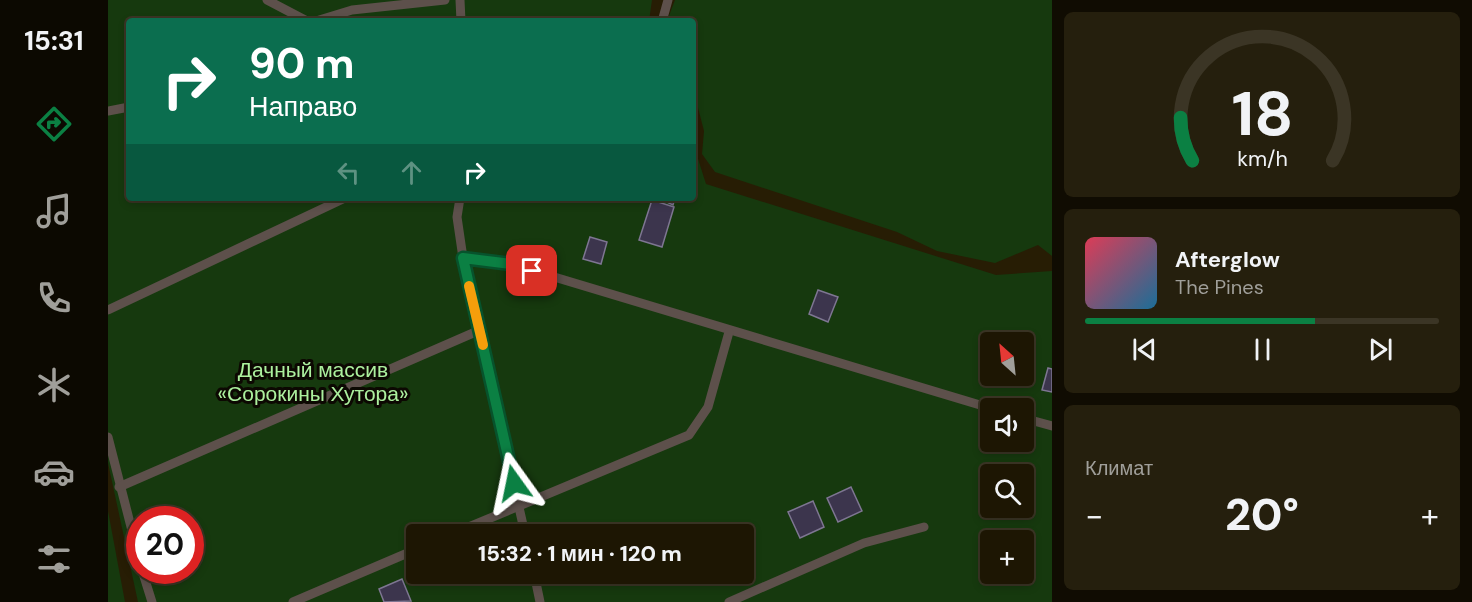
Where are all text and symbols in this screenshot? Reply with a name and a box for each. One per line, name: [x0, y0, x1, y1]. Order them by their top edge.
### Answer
text: 15:31: [24, 23, 84, 58]
text: 90 m: [249, 36, 355, 91]
icon: right: [150, 42, 228, 120]
text: 18: [1231, 74, 1293, 155]
text: Направо: [249, 89, 357, 124]
icon: directions: [33, 103, 75, 145]
text: km/h: [1237, 146, 1287, 174]
icon: left: [332, 156, 365, 189]
icon: ahead: [395, 156, 428, 189]
icon: right: [458, 156, 491, 189]
icon: music: [33, 190, 75, 232]
pin: [506, 245, 557, 296]
text: Afterglow: [1175, 245, 1280, 274]
icon: arrive: [515, 254, 548, 287]
text: The Pines: [1175, 274, 1264, 300]
icon: phone: [33, 277, 75, 319]
north arrow: [980, 332, 1034, 386]
map controls: [980, 332, 1034, 584]
icon: previous: [1128, 333, 1161, 366]
icon: pause: [1246, 333, 1279, 366]
icon: next: [1364, 333, 1397, 366]
park label: Дачный массив «Сорокины Хутора»: [218, 356, 408, 408]
icon: climate: [33, 364, 75, 406]
button: sound: [980, 398, 1034, 452]
icon: car: [33, 451, 75, 493]
position arrow: [482, 451, 546, 515]
text: Климат: [1085, 455, 1153, 481]
button: search: [980, 464, 1034, 518]
text: 20°: [1225, 485, 1299, 544]
text: −: [1085, 494, 1103, 537]
text: +: [1421, 494, 1439, 537]
speed limit sign: 20: [126, 506, 204, 584]
button: +: [980, 530, 1034, 584]
icon: filters: [33, 538, 75, 580]
text: 15:32 · 1 мин · 120 m: [478, 539, 682, 568]

